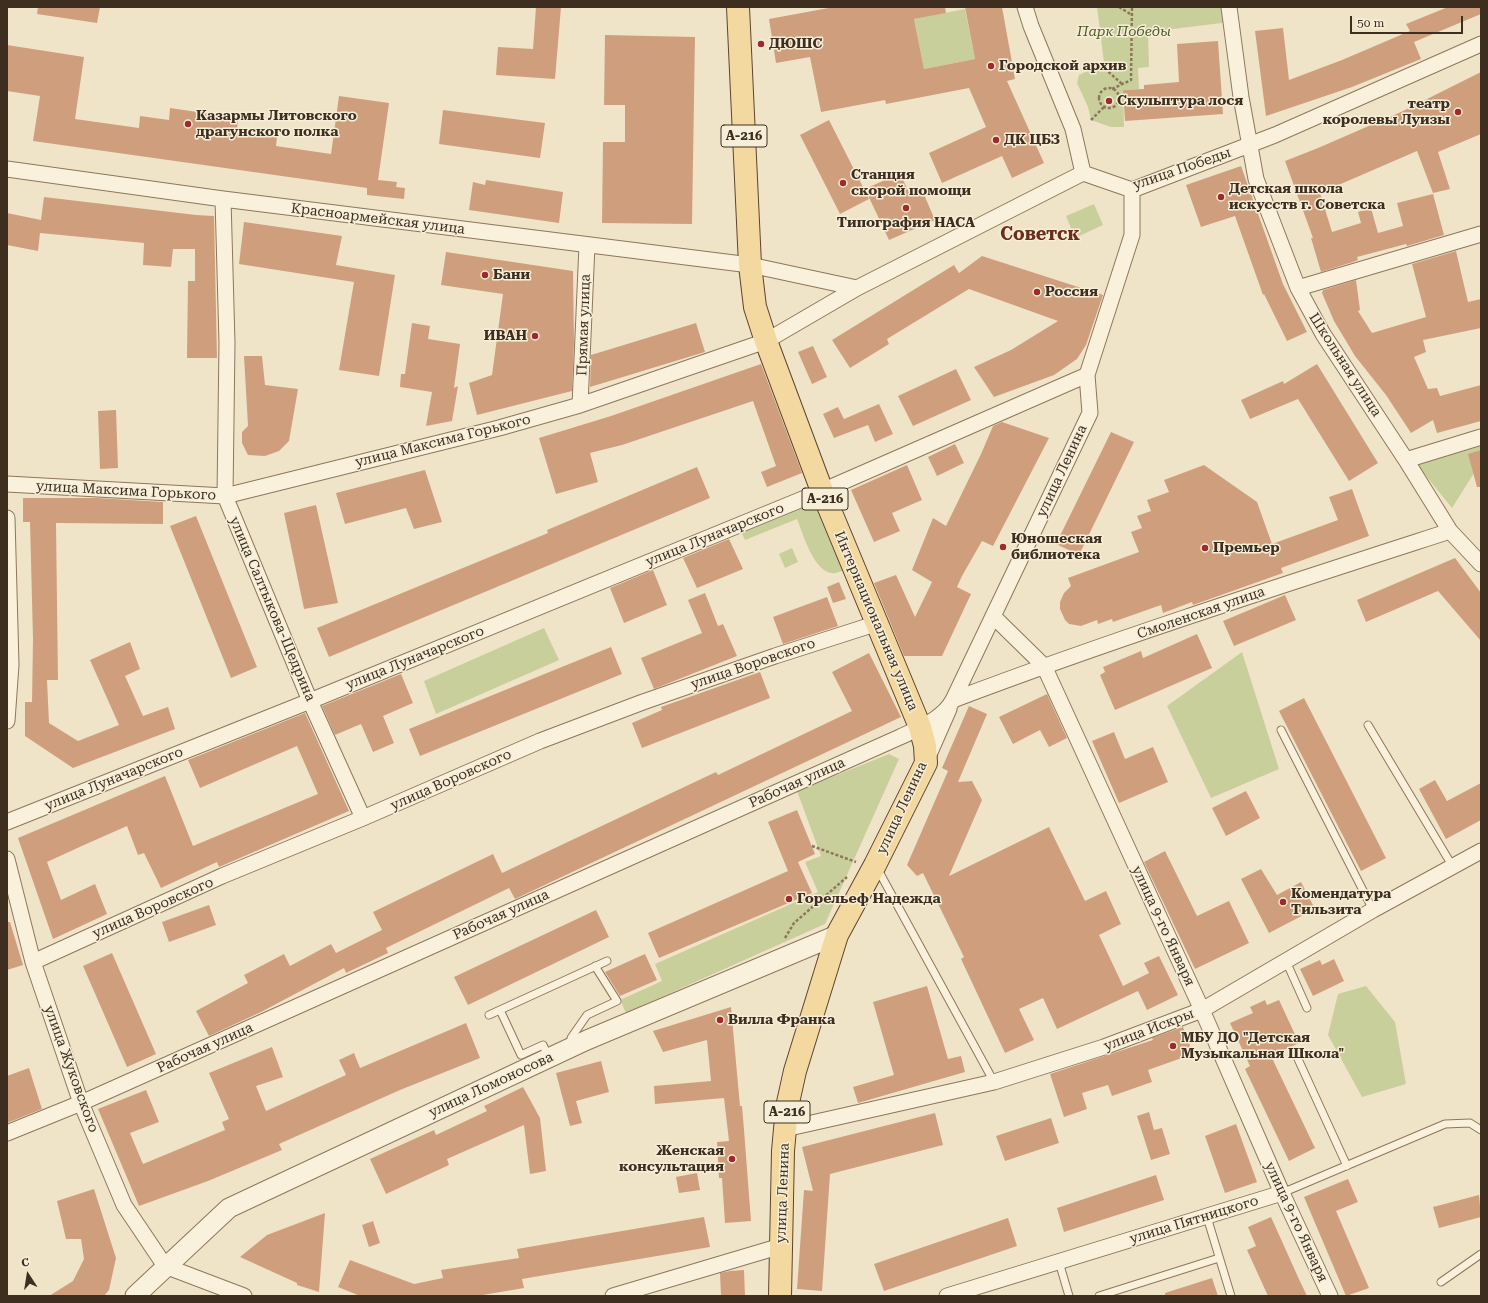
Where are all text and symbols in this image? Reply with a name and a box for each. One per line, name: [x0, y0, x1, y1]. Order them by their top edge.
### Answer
scale bar: [1352, 8, 1465, 34]
text: 50 m: [1357, 16, 1384, 30]
park label: Парк Победы: [1077, 24, 1171, 40]
place label: ДЮШС: [769, 36, 822, 52]
marker: ДЮШС: [756, 39, 766, 49]
place label: Городской архив: [999, 58, 1126, 74]
marker: Городской архив: [986, 61, 996, 71]
place label: Скульптура лося: [1117, 93, 1243, 109]
marker: Скульптура лося: [1104, 96, 1114, 106]
place label: театр королевы Луизы: [1323, 96, 1450, 128]
marker: театр королевы Луизы: [1453, 107, 1463, 117]
place label: Казармы Литовского драгунского полка: [196, 108, 357, 140]
marker: Казармы Литовского драгунского полка: [183, 119, 193, 129]
road number: А-216: [721, 125, 767, 147]
place label: ДК ЦБЗ: [1004, 132, 1060, 148]
marker: ДК ЦБЗ: [991, 135, 1001, 145]
street label: улица Победы: [1131, 144, 1233, 194]
place label: Станция скорой помощи: [851, 167, 971, 200]
marker: Станция скорой помощи: [838, 178, 848, 188]
place label: Детская школа искусств г. Советска: [1229, 181, 1385, 214]
marker: Детская школа искусств г. Советска: [1216, 192, 1226, 202]
street label: Красноармейская улица: [290, 200, 466, 238]
marker: Типография НАСА: [901, 203, 911, 213]
place label: Типография НАСА: [837, 215, 975, 231]
district label: Советск: [1000, 224, 1080, 246]
place label: Бани: [493, 267, 530, 283]
marker: Бани: [480, 270, 490, 280]
street label: Прямая улица: [574, 274, 594, 376]
place label: Россия: [1045, 284, 1098, 300]
marker: Россия: [1032, 287, 1042, 297]
street label: Школьная улица: [1305, 310, 1385, 420]
place label: ИВАН: [484, 328, 527, 344]
marker: ИВАН: [530, 331, 540, 341]
street label: улица Максима Горького: [353, 411, 533, 471]
street label: улица Ленина: [1033, 422, 1091, 520]
street label: улица Максима Горького: [36, 478, 216, 504]
road number: А-216: [802, 488, 848, 510]
street label: улица Луначарского: [643, 500, 787, 570]
street label: улица Салтыкова-Щедрина: [225, 514, 319, 704]
street label: Интернациональная улица: [830, 529, 922, 713]
place label: Юношеская библиотека: [1011, 531, 1102, 564]
place label: Премьер: [1213, 540, 1280, 556]
marker: Юношеская библиотека: [998, 542, 1008, 552]
marker: Премьер: [1200, 543, 1210, 553]
street label: Смоленская улица: [1135, 583, 1267, 643]
street label: улица Луначарского: [343, 623, 487, 693]
street label: улица Воровского: [689, 635, 817, 693]
street label: улица Луначарского: [42, 744, 186, 814]
street label: улица Воровского: [388, 746, 514, 814]
street label: Рабочая улица: [746, 754, 848, 812]
street label: улица Ленина: [873, 759, 931, 857]
street label: улица 9-го Января: [1128, 863, 1198, 989]
street label: улица Воровского: [90, 874, 216, 942]
street label: Рабочая улица: [450, 886, 552, 944]
place label: Комендатура Тильзита: [1291, 886, 1391, 918]
place label: Горельеф Надежда: [797, 891, 941, 907]
marker: Горельеф Надежда: [784, 894, 794, 904]
marker: Комендатура Тильзита: [1278, 897, 1288, 907]
street label: улица Жуковского: [40, 1003, 102, 1135]
street label: улица Искры: [1102, 1005, 1196, 1055]
place label: Вилла Франка: [728, 1012, 835, 1028]
marker: Вилла Франка: [715, 1015, 725, 1025]
street label: Рабочая улица: [154, 1019, 256, 1077]
place label: МБУ ДО "Детская Музыкальная Школа": [1181, 1030, 1344, 1062]
marker: МБУ ДО "Детская Музыкальная Школа": [1168, 1041, 1178, 1051]
street label: улица Ломоносова: [426, 1049, 556, 1121]
road number: А-216: [764, 1101, 810, 1123]
place label: Женская консультация: [619, 1143, 724, 1176]
street label: улица Ленина: [773, 1143, 793, 1243]
marker: Женская консультация: [727, 1154, 737, 1164]
street label: улица 9-го Января: [1261, 1159, 1331, 1285]
street label: улица Пятницкого: [1128, 1192, 1260, 1248]
north arrow: [8, 1255, 48, 1295]
text: С: [20, 1256, 31, 1270]

